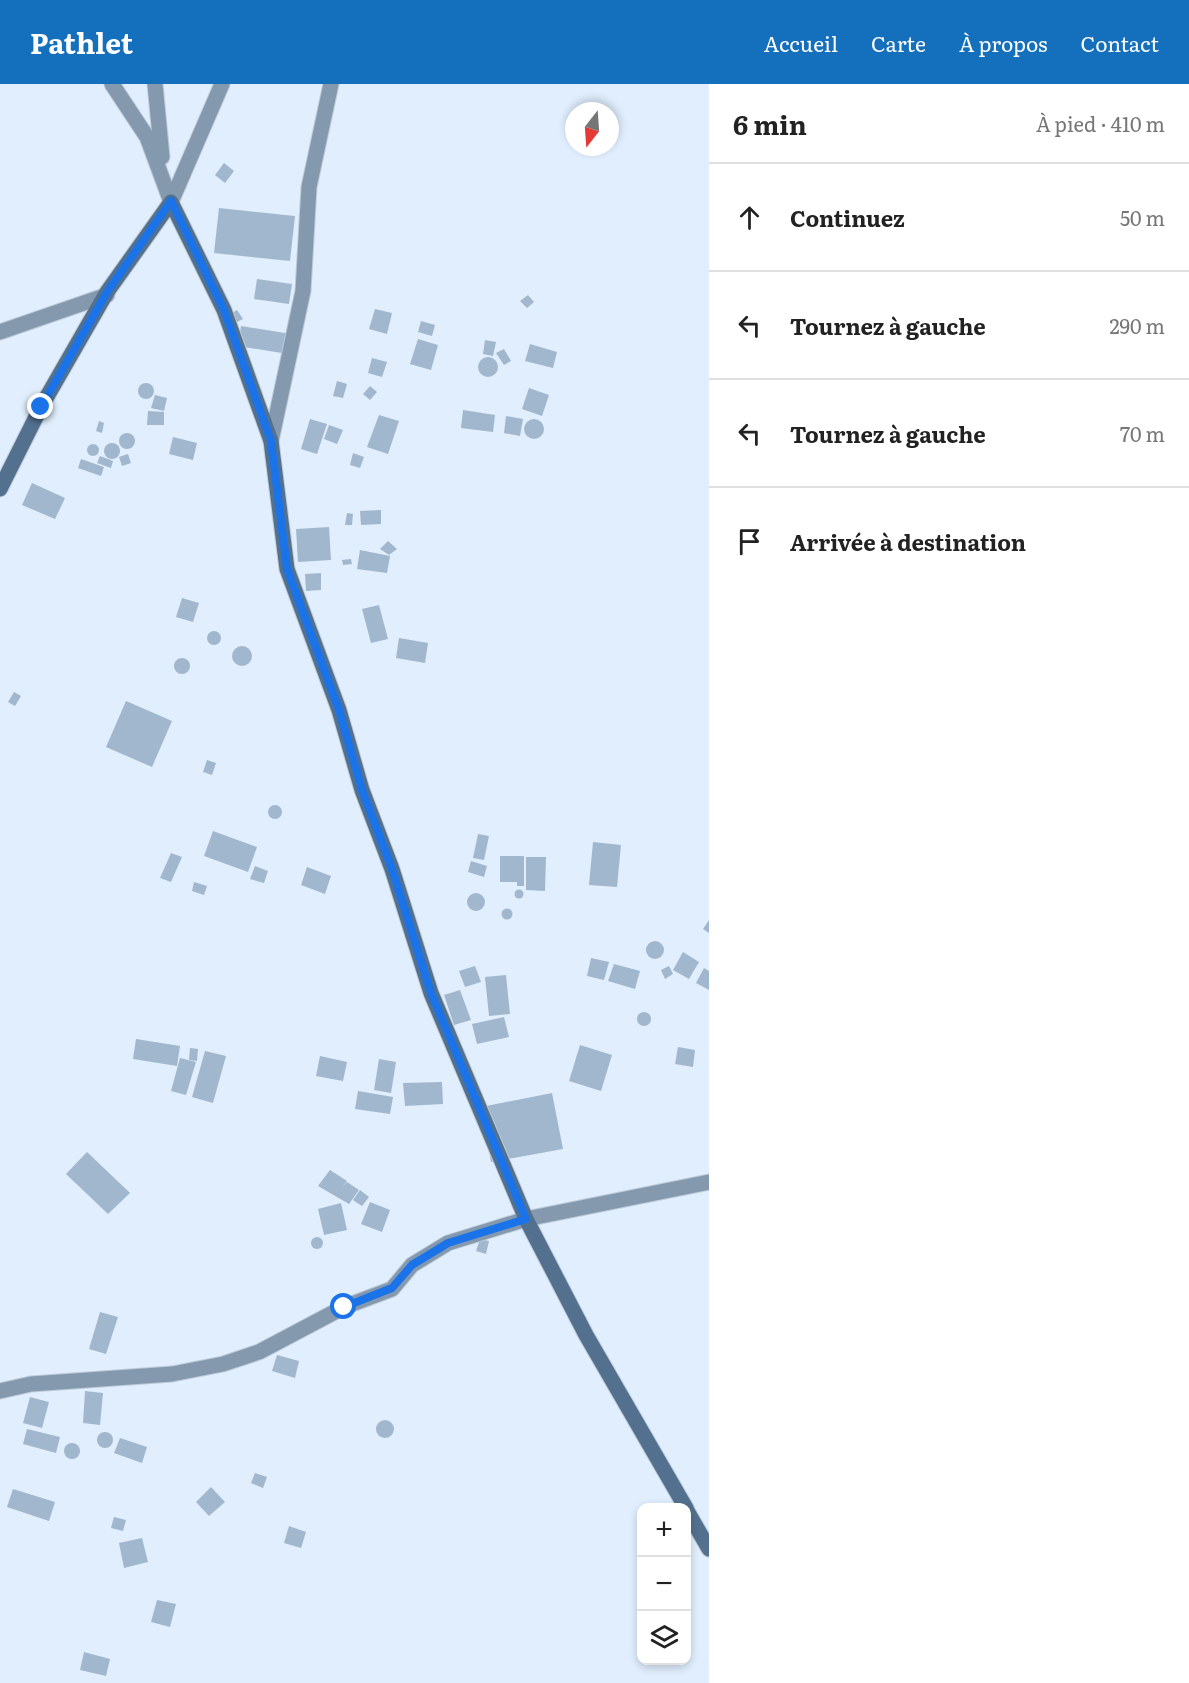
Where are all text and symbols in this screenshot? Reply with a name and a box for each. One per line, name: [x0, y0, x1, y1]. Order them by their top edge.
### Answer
text: Pathlet: [30, 21, 133, 63]
text: Accueil: [764, 27, 838, 58]
text: Carte: [871, 27, 926, 58]
text: À propos: [959, 27, 1048, 58]
text: Contact: [1081, 27, 1159, 58]
north arrow: [565, 102, 619, 156]
text: 6 min: [733, 104, 807, 143]
text: À pied · 410 m: [1036, 108, 1165, 138]
icon: ahead: [733, 201, 766, 234]
text: Continuez: [790, 201, 905, 234]
text: 50 m: [1120, 202, 1165, 232]
icon: left: [733, 309, 766, 342]
text: Tournez à gauche: [790, 309, 986, 342]
text: 290 m: [1109, 310, 1165, 340]
route end: [27, 393, 53, 419]
icon: left: [733, 417, 766, 450]
text: Tournez à gauche: [790, 417, 986, 450]
text: 70 m: [1120, 418, 1165, 448]
icon: arrive: [733, 525, 766, 558]
text: Arrivée à destination: [790, 525, 1026, 558]
route start: [330, 1293, 356, 1319]
map controls: [637, 1503, 691, 1665]
button: +: [637, 1503, 691, 1557]
button: −: [637, 1557, 691, 1611]
button: layers: [637, 1611, 691, 1665]

